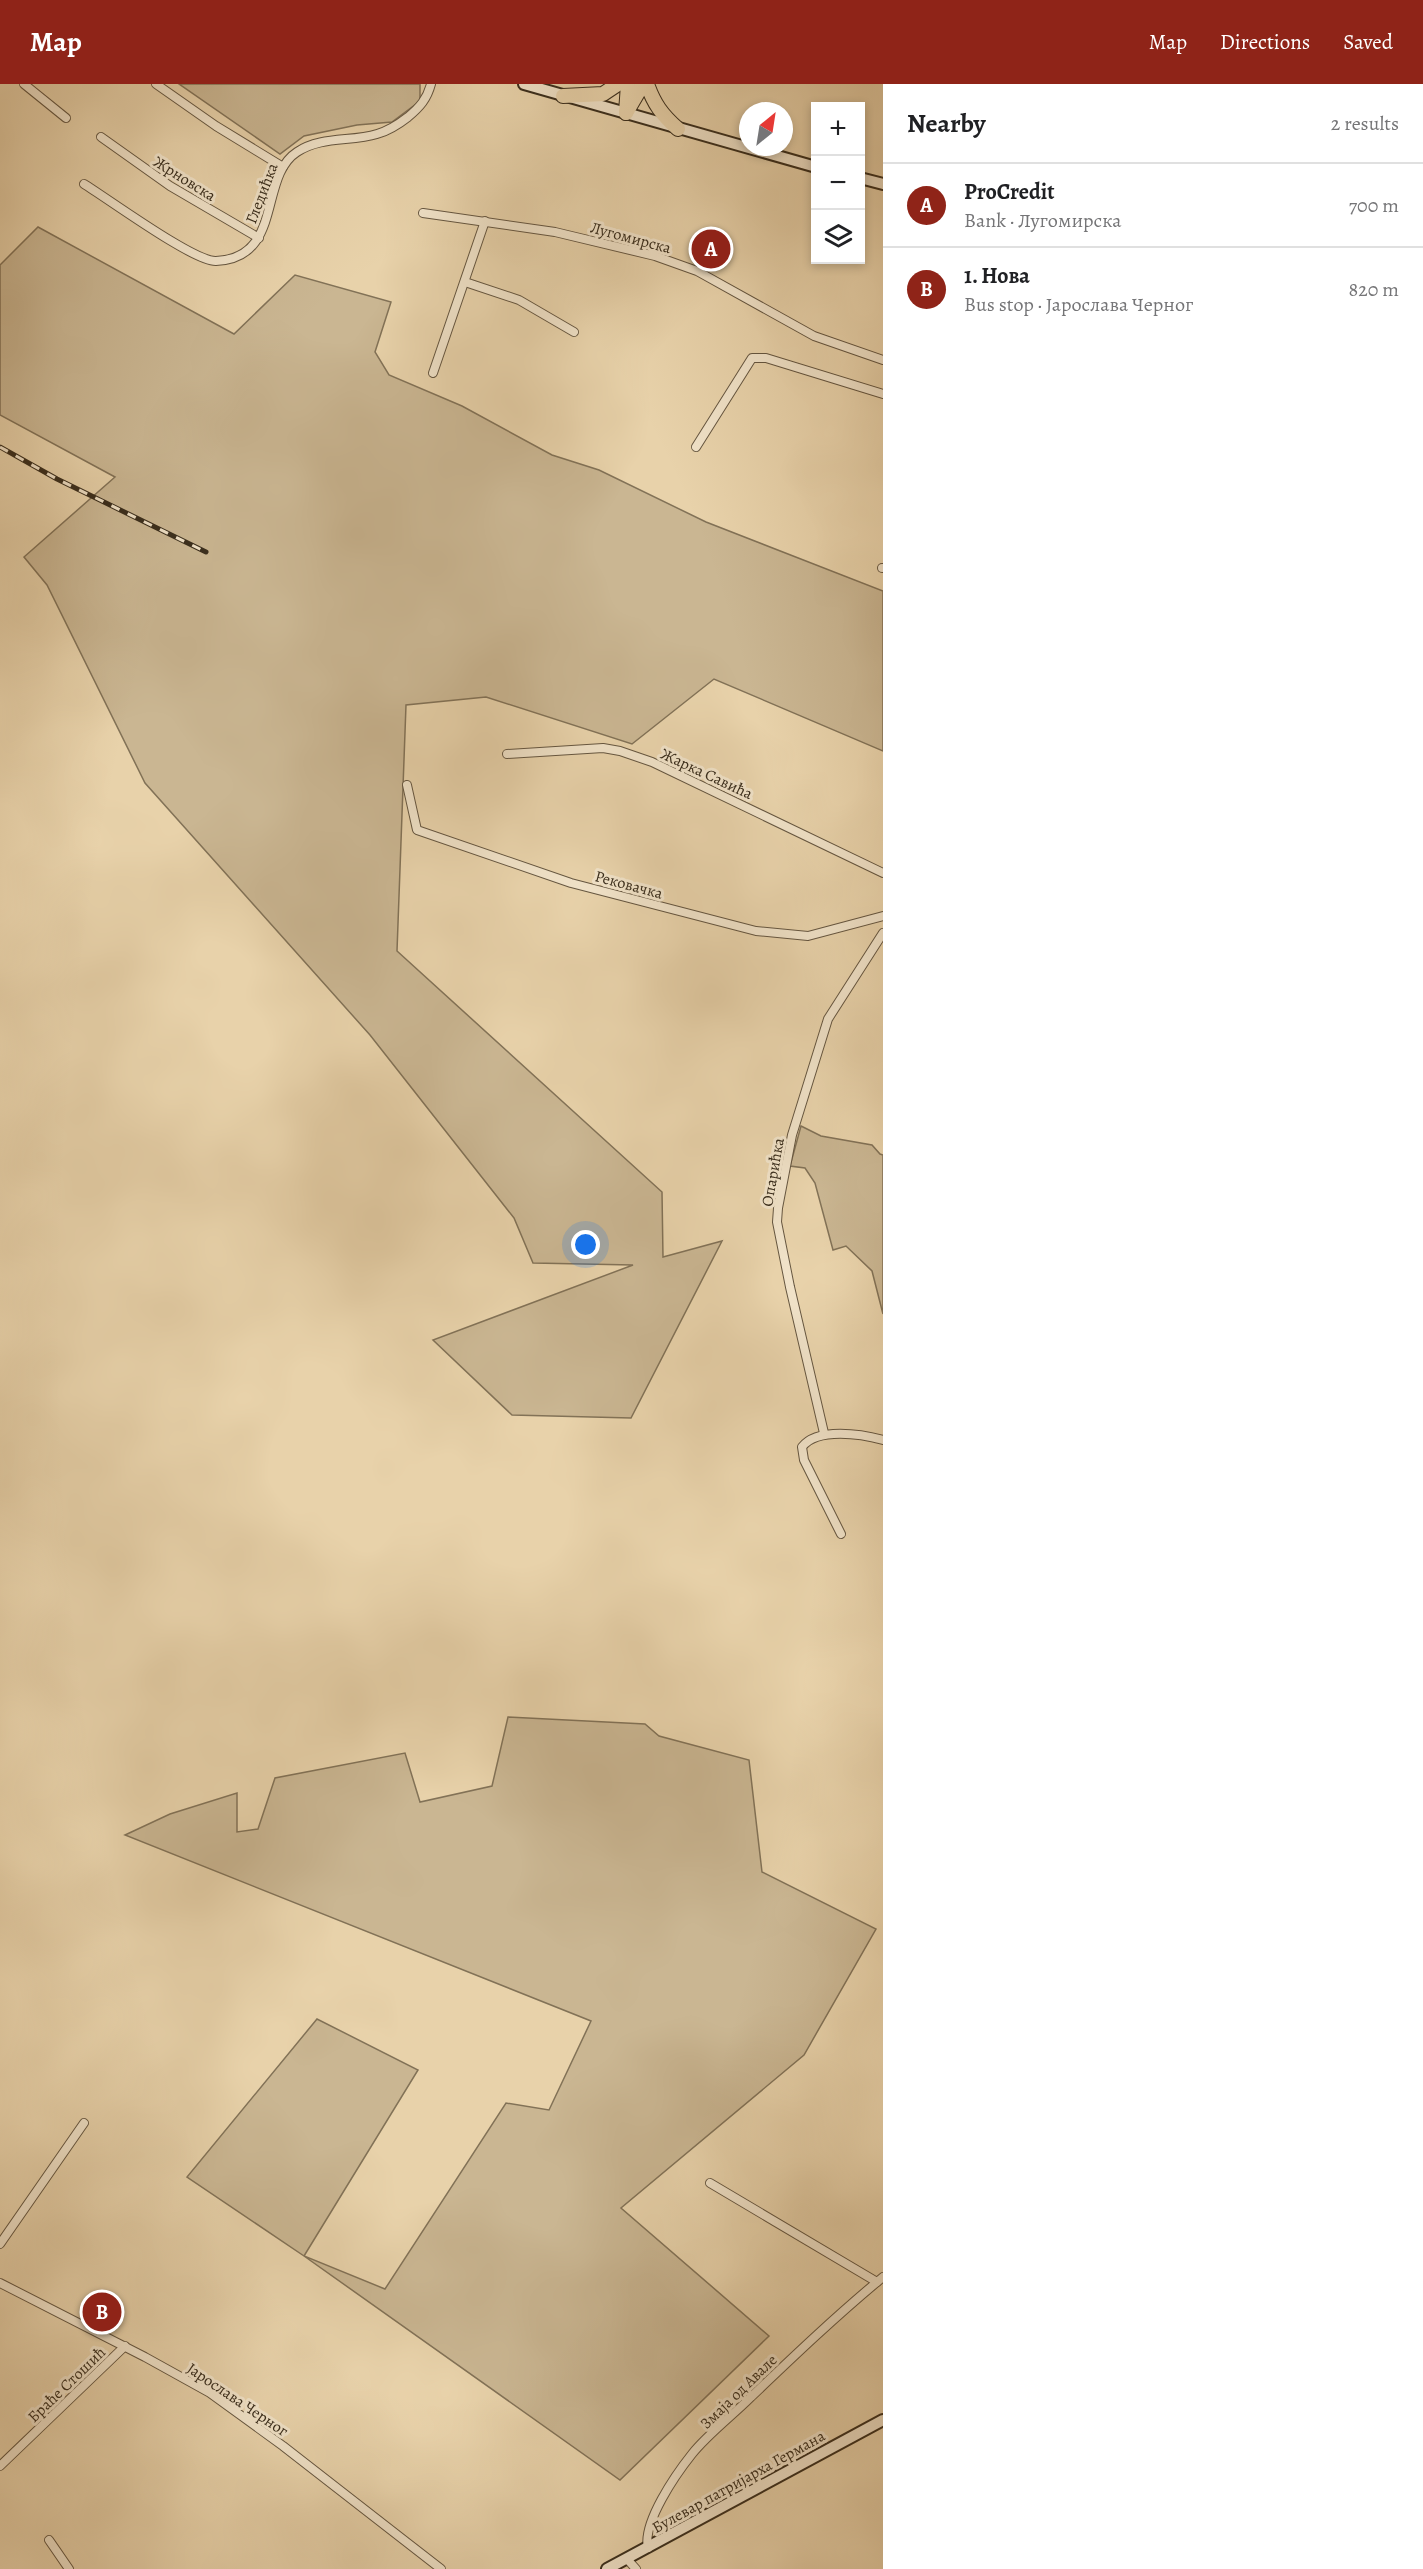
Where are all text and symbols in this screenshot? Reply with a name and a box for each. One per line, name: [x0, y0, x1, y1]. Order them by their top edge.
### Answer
text: Map: [30, 23, 82, 61]
text: Map: [1149, 28, 1187, 56]
text: Directions: [1220, 28, 1310, 56]
text: Saved: [1343, 28, 1393, 56]
north arrow: [739, 102, 793, 156]
map controls: [811, 102, 865, 264]
button: +: [811, 102, 865, 156]
text: Nearby: [907, 106, 986, 141]
text: 2 results: [1331, 110, 1399, 137]
street label: Жрновска: [149, 151, 221, 207]
button: −: [811, 156, 865, 210]
street label: Гледићка: [240, 159, 284, 227]
text: ProCredit: [964, 177, 1055, 207]
text: A: [920, 192, 933, 219]
text: 700 m: [1349, 192, 1399, 219]
text: Bank · Лугомирска: [964, 207, 1121, 234]
button: layers: [811, 210, 865, 264]
street label: Лугомирска: [588, 217, 674, 259]
pin: A: [692, 226, 730, 272]
text: 1. Нова: [964, 261, 1030, 291]
text: B: [920, 276, 933, 303]
text: 820 m: [1349, 276, 1399, 303]
text: Bus stop · Јарослава Черног: [964, 291, 1193, 318]
street label: Жарка Савића: [657, 743, 757, 805]
street label: Рековачка: [592, 865, 666, 905]
street label: Опарићка: [756, 1136, 790, 1208]
your location: [571, 1230, 600, 1259]
pin: B: [82, 2290, 122, 2334]
street label: Браће Стошић: [23, 2342, 111, 2428]
street label: Змаја од Авале: [695, 2349, 782, 2434]
street label: Јарослава Черног: [182, 2358, 293, 2442]
street label: Булевар патријарха Германа: [648, 2425, 830, 2539]

